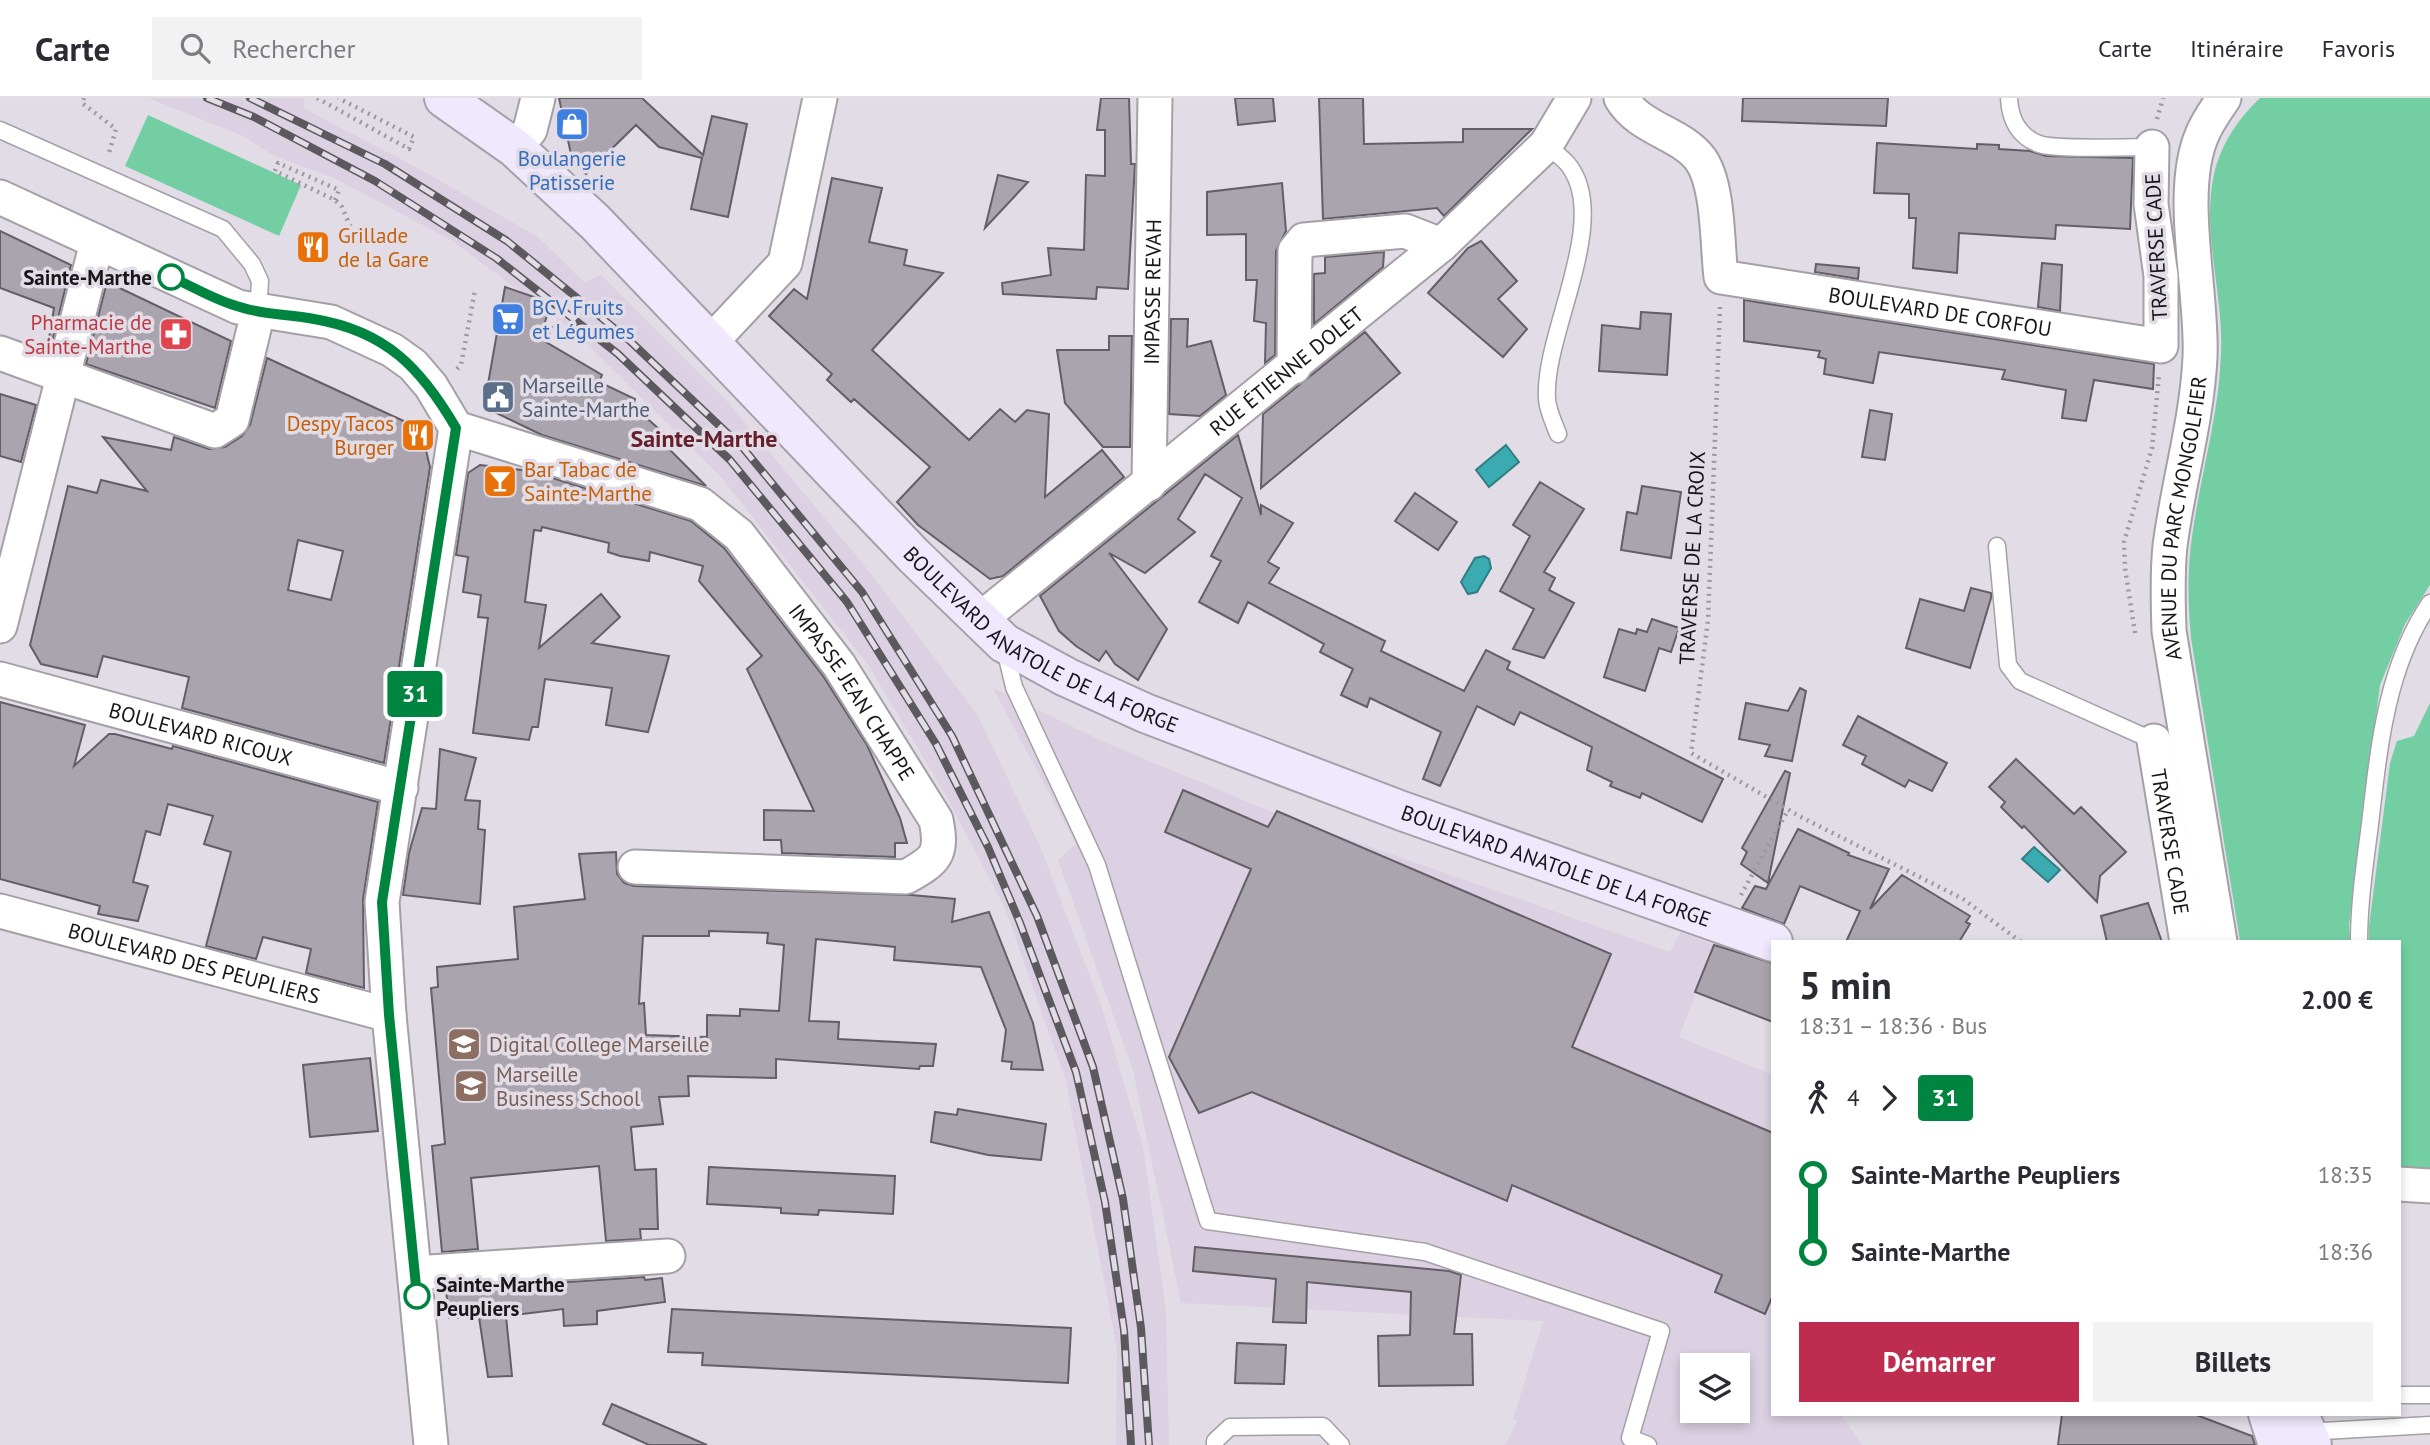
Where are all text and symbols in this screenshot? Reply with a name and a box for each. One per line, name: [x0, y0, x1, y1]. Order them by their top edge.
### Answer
search box: [152, 17, 642, 80]
text: Carte: [35, 27, 110, 70]
icon: search: [176, 29, 214, 67]
text: Rechercher: [232, 32, 355, 65]
text: Carte: [2098, 33, 2152, 64]
text: Itinéraire: [2190, 33, 2284, 64]
text: Favoris: [2322, 33, 2395, 64]
shop icon: Boulangerie Patisserie: [553, 105, 591, 143]
place label: Boulangerie Patisserie: [518, 145, 626, 196]
street label: TRAVERSE CADE: [2139, 173, 2173, 321]
street label: IMPASSE REVAH: [1137, 219, 1167, 365]
place label: Grillade de la Gare: [338, 222, 429, 273]
restaurant icon: Grillade de la Gare: [294, 228, 332, 266]
place label: Sainte-Marthe: [23, 264, 152, 291]
marker: Sainte-Marthe: [158, 264, 184, 290]
street label: BOULEVARD DE CORFOU: [1827, 281, 2054, 342]
place label: BCV Fruits et Légumes: [532, 294, 635, 345]
supermarket icon: BCV Fruits et Légumes: [489, 300, 527, 338]
street label: RUE ÉTIENNE DOLET: [1204, 300, 1369, 441]
place label: Pharmacie de Sainte-Marthe: [24, 309, 152, 360]
pharmacy icon: Pharmacie de Sainte-Marthe: [157, 315, 195, 353]
place label: Marseille Sainte-Marthe: [522, 372, 650, 423]
street label: AVENUE DU PARC MONGOLFIER: [2154, 375, 2212, 663]
public building icon: Marseille Sainte-Marthe: [479, 378, 517, 416]
place label: Despy Tacos Burger: [287, 410, 394, 461]
restaurant icon: Despy Tacos Burger: [399, 416, 437, 454]
district label: Sainte-Marthe: [630, 423, 778, 454]
street label: TRAVERSE DE LA CROIX: [1673, 450, 1711, 666]
place label: Bar Tabac de Sainte-Marthe: [524, 456, 652, 507]
bar icon: Bar Tabac de Sainte-Marthe: [481, 462, 519, 500]
street label: BOULEVARD ANATOLE DE LA FORGE: [898, 540, 1182, 738]
street label: IMPASSE JEAN CHAPPE: [783, 598, 921, 785]
line badge: 31: [384, 671, 446, 717]
text: 31: [401, 678, 429, 709]
street label: BOULEVARD RICOUX: [106, 696, 295, 771]
street label: TRAVERSE CADE: [2145, 767, 2196, 917]
street label: BOULEVARD ANATOLE DE LA FORGE: [1398, 798, 1715, 933]
street label: BOULEVARD DES PEUPLIERS: [65, 916, 323, 1009]
text: 5 min: [1799, 960, 1892, 1009]
text: 2.00 €: [2301, 983, 2373, 1016]
text: 18:31 – 18:36 · Bus: [1799, 1011, 1987, 1040]
school or university icon: Digital College Marseille: [445, 1025, 483, 1063]
place label: Digital College Marseille: [489, 1031, 710, 1058]
place label: Marseille Business School: [496, 1061, 640, 1112]
school or university icon: Marseille Business School: [452, 1067, 490, 1105]
icon: walk: [1799, 1079, 1837, 1117]
icon: forward: [1870, 1079, 1908, 1117]
text: 31: [1932, 1082, 1959, 1113]
text: 4: [1847, 1083, 1860, 1112]
text: Sainte-Marthe Peupliers: [1851, 1158, 2120, 1191]
text: 18:35: [2318, 1160, 2373, 1189]
text: Sainte-Marthe: [1851, 1235, 2010, 1268]
text: 18:36: [2318, 1237, 2373, 1266]
place label: Sainte-Marthe Peupliers: [436, 1271, 565, 1322]
marker: Sainte-Marthe Peupliers: [404, 1283, 430, 1309]
button: Démarrer: [1799, 1322, 2079, 1402]
button: Billets: [2093, 1322, 2373, 1402]
map controls: [1680, 1353, 1750, 1423]
button: layers: [1680, 1353, 1750, 1423]

